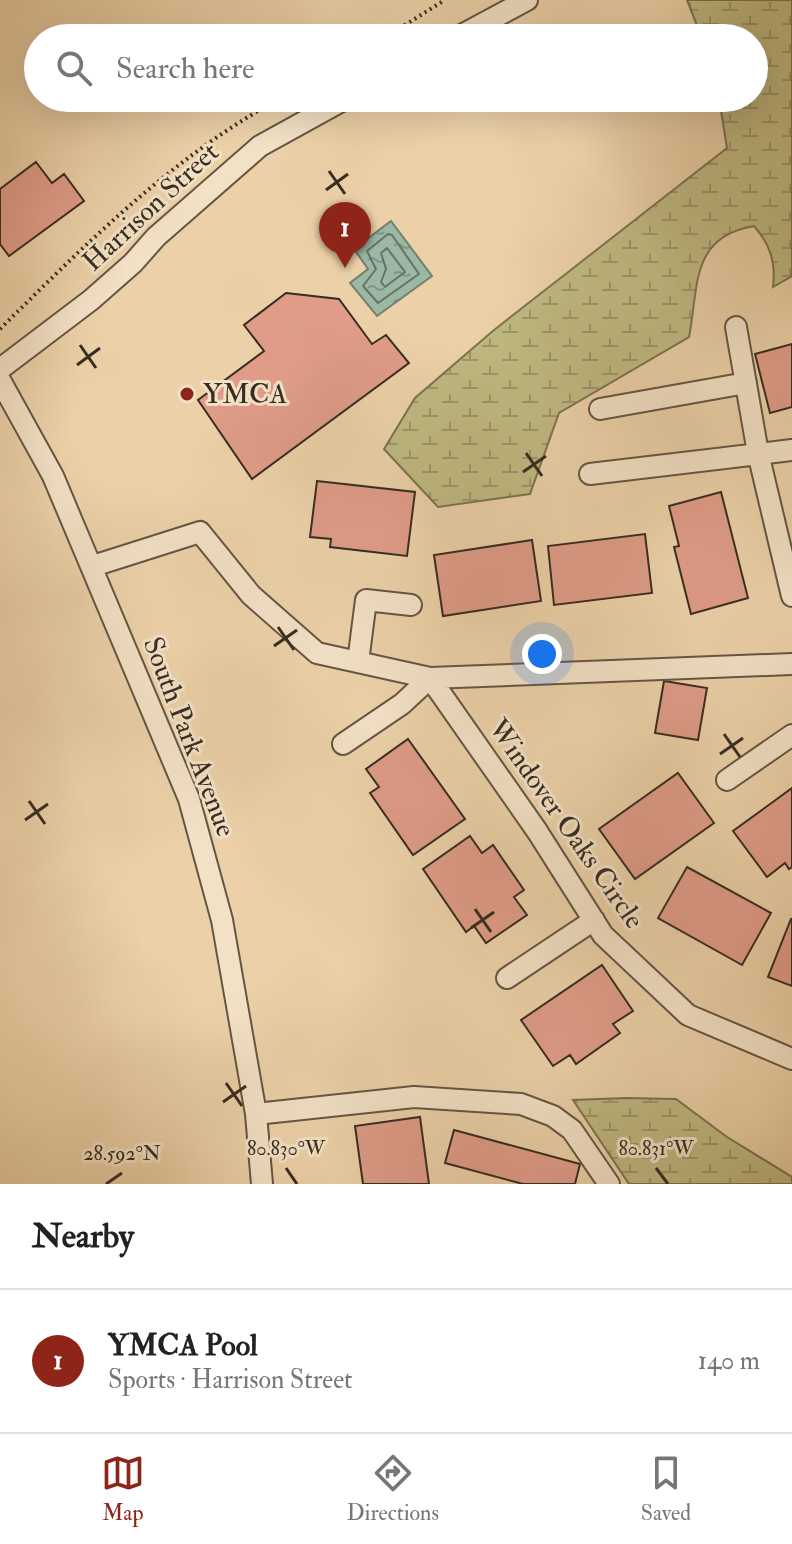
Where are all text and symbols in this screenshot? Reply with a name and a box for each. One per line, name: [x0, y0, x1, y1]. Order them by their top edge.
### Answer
search box: [24, 24, 768, 112]
icon: search: [52, 46, 96, 90]
text: Search here: [116, 50, 255, 87]
street label: Harrison Street: [76, 135, 226, 279]
pin: 1: [319, 202, 371, 268]
place label: YMCA: [203, 377, 288, 412]
marker: YMCA: [178, 385, 196, 403]
street label: South Park Avenue: [135, 632, 243, 842]
your location: [522, 634, 562, 674]
street label: Windover Oaks Circle: [480, 711, 652, 936]
text: 80.830°W: [247, 1136, 326, 1161]
text: 80.831°W: [618, 1136, 694, 1161]
text: 28.592°N: [83, 1141, 161, 1166]
text: Nearby: [32, 1215, 134, 1258]
text: YMCA Pool: [108, 1327, 258, 1364]
text: 1: [53, 1345, 63, 1377]
text: 140 m: [698, 1345, 760, 1377]
text: Sports · Harrison Street: [108, 1364, 352, 1396]
tab: Map: [101, 1451, 145, 1527]
tab: Directions: [347, 1451, 439, 1527]
tab: Saved: [641, 1451, 691, 1527]

